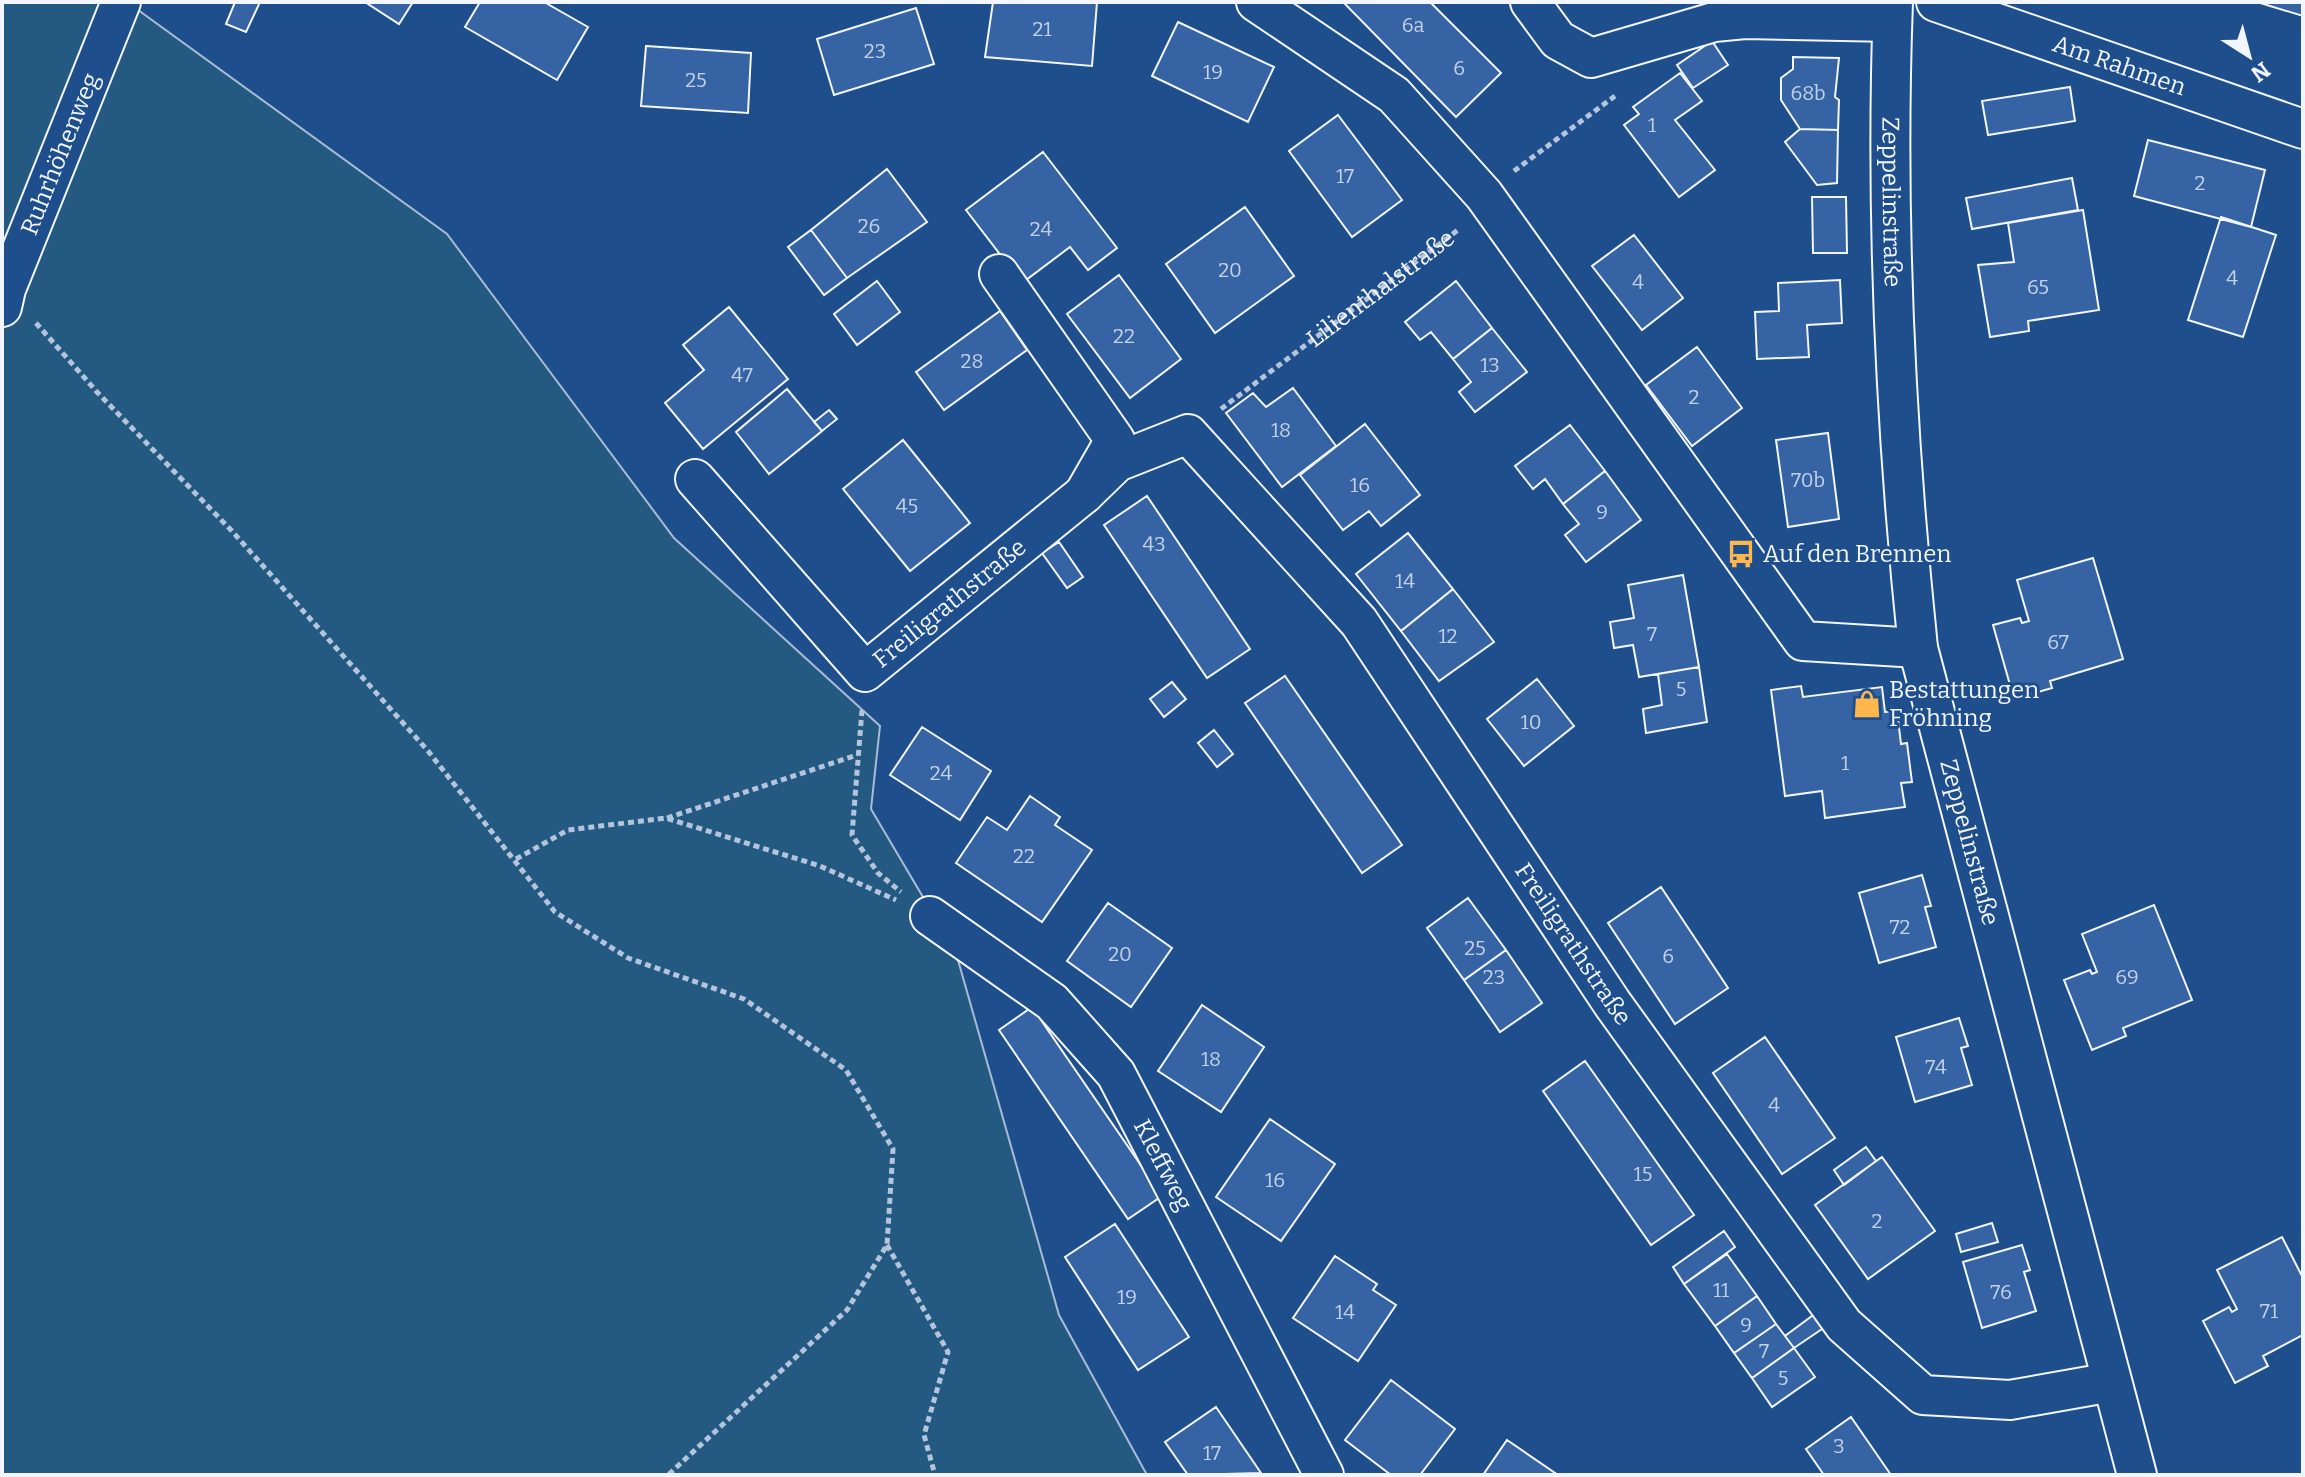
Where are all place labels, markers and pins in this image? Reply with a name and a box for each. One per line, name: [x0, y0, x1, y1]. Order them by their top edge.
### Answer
bus stop icon: Auf den Brennen: [1726, 539, 1756, 569]
place label: Auf den Brennen: [1763, 540, 1952, 568]
place label: Bestattungen Fröhning: [1889, 676, 2039, 732]
shop icon: Bestattungen Fröhning: [1852, 689, 1882, 719]

